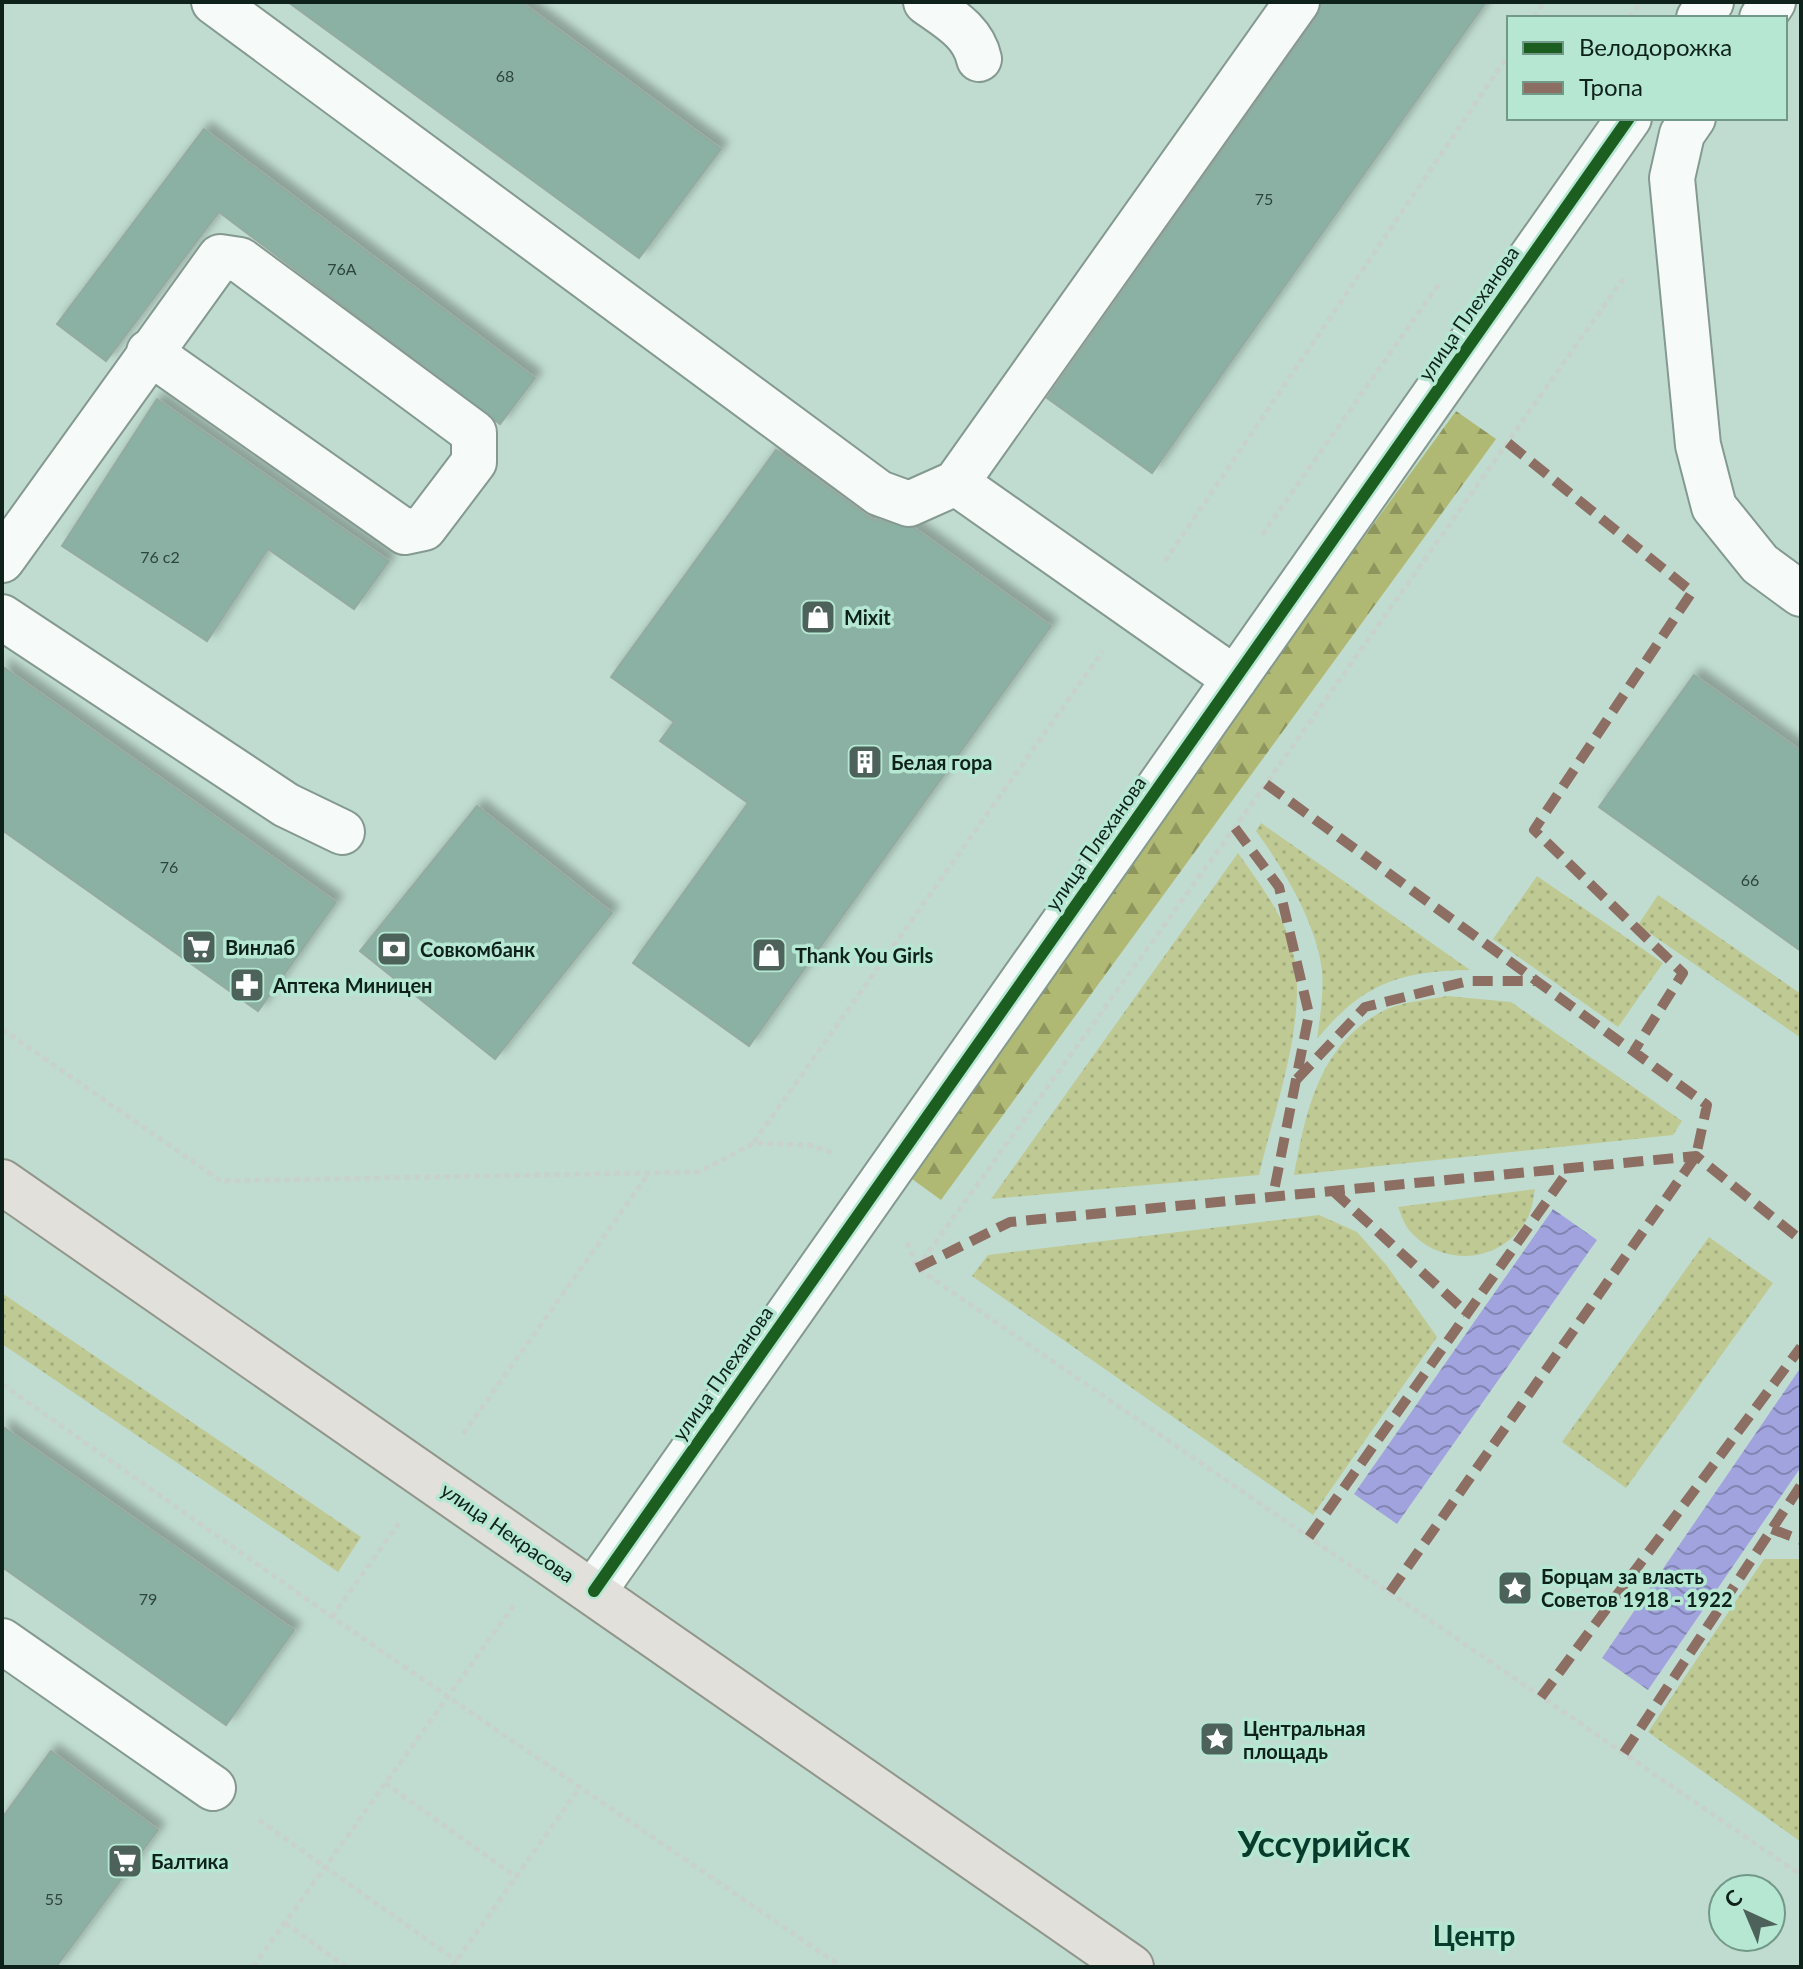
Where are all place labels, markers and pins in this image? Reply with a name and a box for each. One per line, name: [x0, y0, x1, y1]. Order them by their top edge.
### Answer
shop icon: Mixit: [799, 598, 837, 636]
place label: Mixit: [844, 605, 891, 629]
building icon: Белая гора: [846, 743, 884, 781]
place label: Белая гора: [891, 750, 992, 774]
supermarket icon: Винлаб: [180, 928, 218, 966]
bank icon: Совкомбанк: [375, 930, 413, 968]
place label: Винлаб: [225, 935, 295, 959]
shop icon: Thank You Girls: [750, 936, 788, 974]
place label: Совкомбанк: [420, 937, 535, 961]
place label: Thank You Girls: [795, 943, 934, 967]
pharmacy icon: Аптека Миницен: [228, 966, 266, 1004]
place label: Аптека Миницен: [272, 973, 432, 997]
place label: Борцам за власть Советов 1918 - 1922: [1541, 1564, 1733, 1611]
place icon: Борцам за власть Советов 1918 - 1922: [1496, 1569, 1534, 1607]
place label: Центральная площадь: [1243, 1716, 1366, 1763]
place icon: Центральная площадь: [1198, 1720, 1236, 1758]
supermarket icon: Балтика: [106, 1842, 144, 1880]
place label: Балтика: [151, 1849, 229, 1873]

